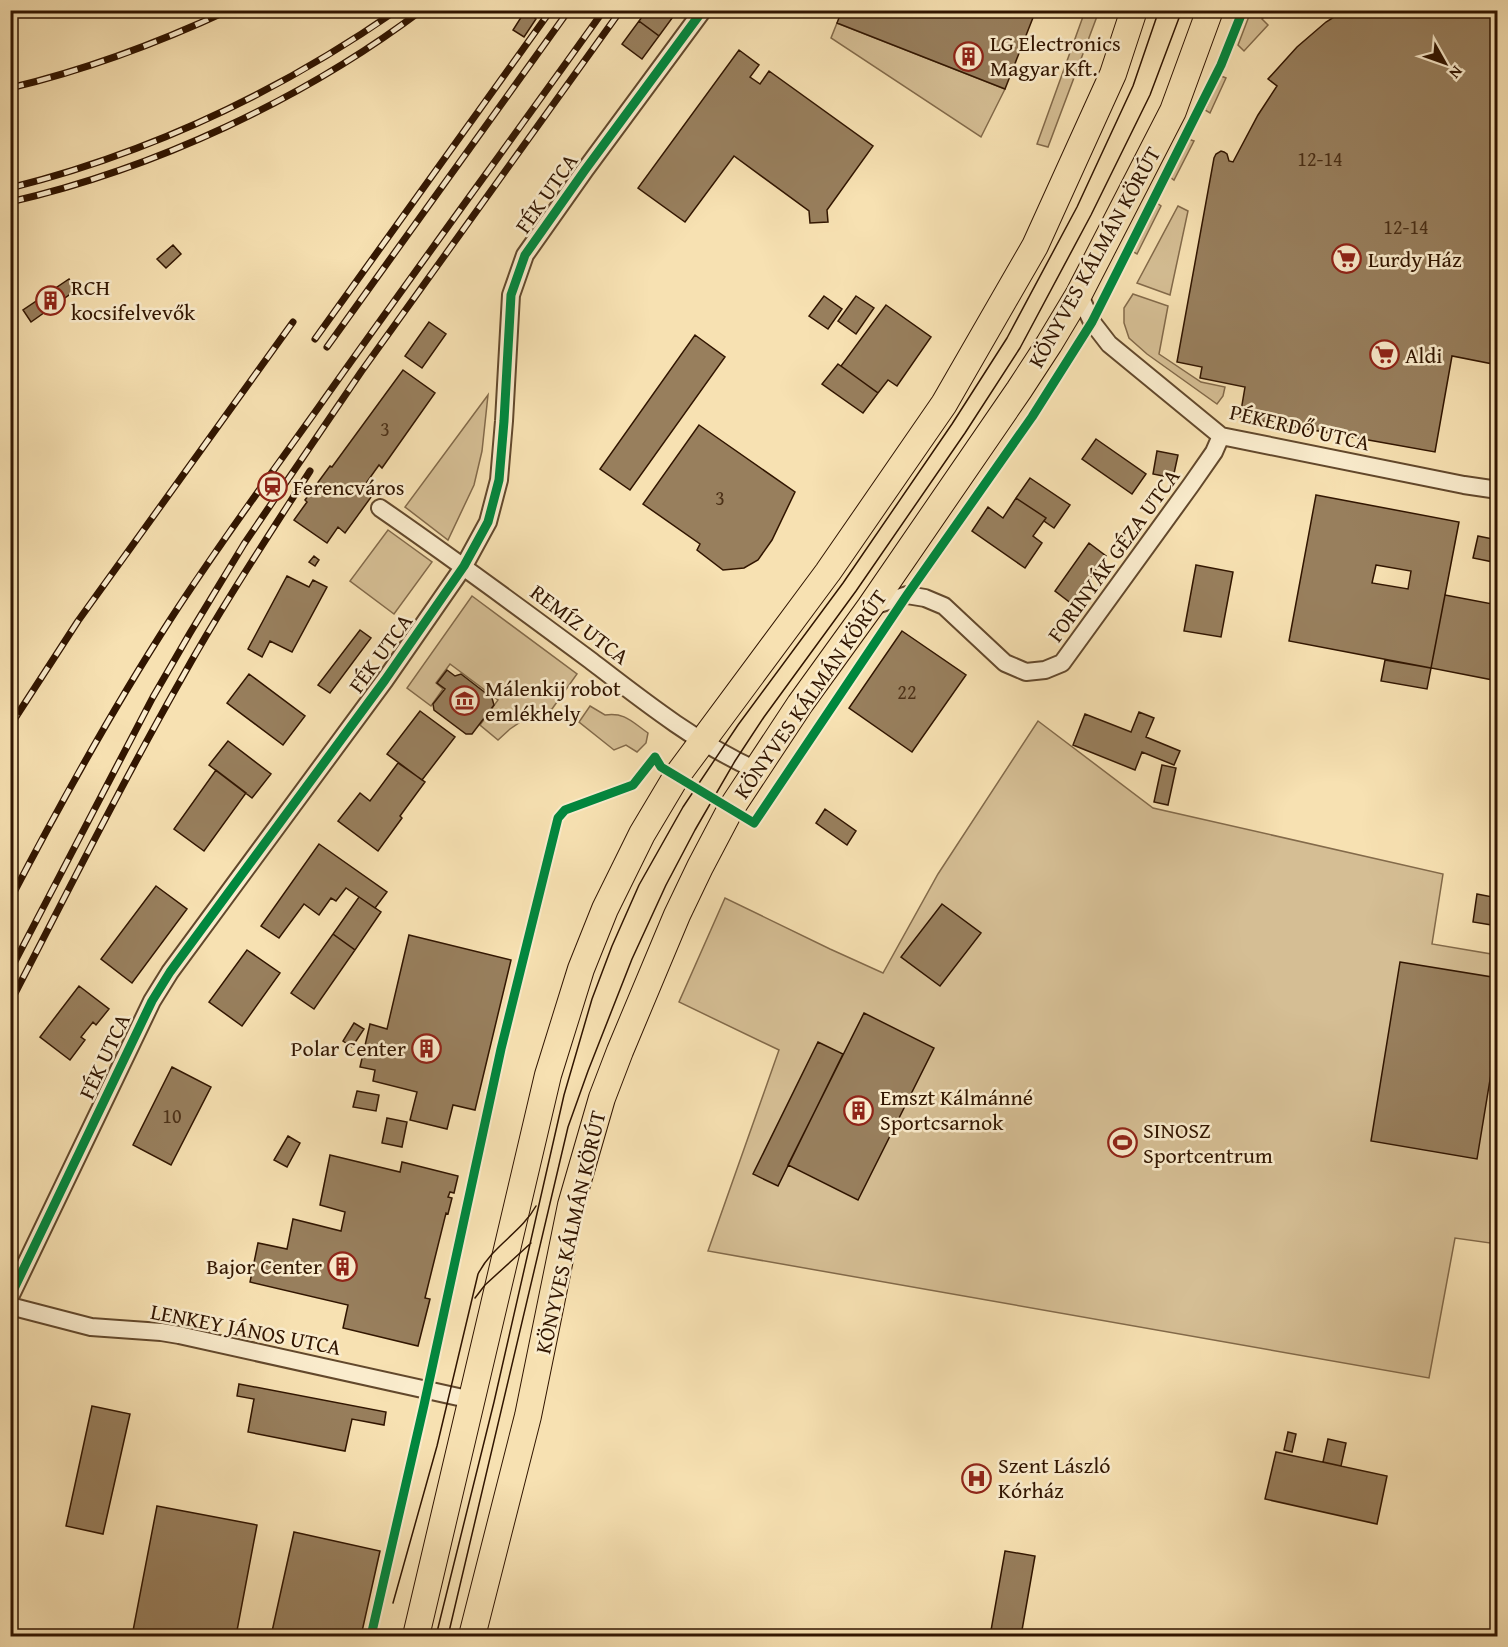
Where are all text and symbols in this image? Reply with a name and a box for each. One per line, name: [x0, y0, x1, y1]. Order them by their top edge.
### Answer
place label: LG Electronics Magyar Kft.: [990, 27, 1121, 84]
north arrow: [1415, 33, 1475, 93]
building icon: LG Electronics Magyar Kft.: [953, 40, 985, 72]
text: N: [1444, 61, 1469, 85]
street label: KÖNYVES KÁLMÁN KÖRÚT: [1020, 140, 1168, 374]
house number: 12-14: [1297, 144, 1343, 173]
street label: FÉK UTCA: [507, 146, 586, 240]
house number: 12-14: [1383, 212, 1429, 241]
supermarket icon: Lurdy Ház: [1331, 243, 1363, 275]
place label: Lurdy Ház: [1368, 243, 1462, 275]
place label: RCH kocsifelvevők: [71, 271, 196, 328]
building icon: RCH kocsifelvevők: [34, 284, 66, 316]
supermarket icon: Aldi: [1368, 339, 1400, 371]
place label: Aldi: [1405, 339, 1442, 371]
street label: PÉKERDŐ UTCA: [1227, 395, 1374, 459]
house number: 3: [380, 414, 390, 443]
street label: FORINYÁK GÉZA UTCA: [1039, 461, 1187, 648]
station icon: Ferencváros: [256, 471, 288, 503]
place label: Ferencváros: [293, 471, 404, 503]
house number: 3: [715, 483, 725, 512]
street label: REMÍZ UTCA: [524, 576, 637, 672]
street label: KÖNYVES KÁLMÁN KÖRÚT: [726, 583, 894, 805]
street label: FÉK UTCA: [340, 606, 420, 699]
place label: Málenkij robot emlékhely: [485, 672, 621, 729]
house number: 22: [897, 677, 917, 706]
museum icon: Málenkij robot emlékhely: [448, 685, 480, 717]
street label: FÉK UTCA: [70, 1007, 138, 1104]
place label: Polar Center: [291, 1032, 406, 1064]
building icon: Polar Center: [411, 1032, 443, 1064]
place label: Emszt Kálmánné Sportcsarnok: [880, 1081, 1033, 1138]
building icon: Emszt Kálmánné Sportcsarnok: [843, 1094, 875, 1126]
house number: 10: [162, 1101, 182, 1130]
street label: KÖNYVES KÁLMÁN KÖRÚT: [526, 1107, 614, 1357]
place label: SINOSZ Sportcentrum: [1143, 1114, 1273, 1171]
sports icon: SINOSZ Sportcentrum: [1106, 1127, 1138, 1159]
place label: Bajor Center: [206, 1250, 322, 1282]
building icon: Bajor Center: [327, 1250, 359, 1282]
street label: LENKEY JÁNOS UTCA: [148, 1295, 345, 1363]
place label: Szent László Kórház: [998, 1449, 1111, 1506]
hospital icon: Szent László Kórház: [961, 1462, 993, 1494]

